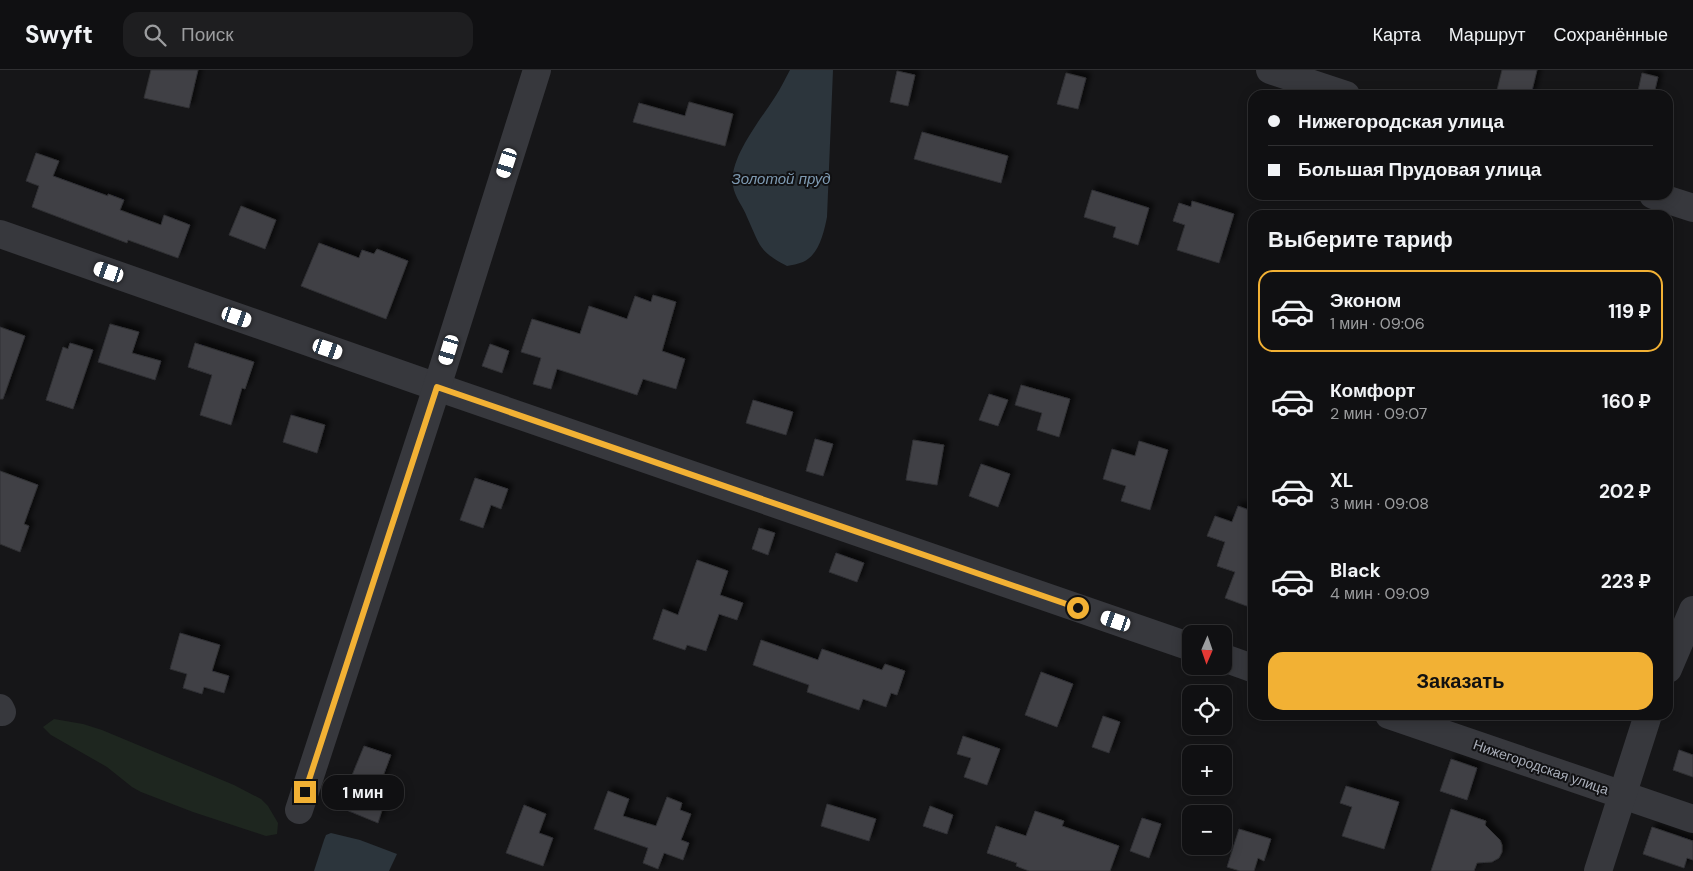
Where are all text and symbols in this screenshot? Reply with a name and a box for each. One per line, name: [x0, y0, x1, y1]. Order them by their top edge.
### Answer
search box: [123, 12, 473, 57]
text: Swyft: [25, 19, 93, 50]
icon: search: [141, 21, 169, 49]
text: Поиск: [181, 22, 234, 47]
text: Карта: [1373, 23, 1421, 47]
text: Маршрут: [1449, 23, 1525, 47]
text: Сохранённые: [1553, 23, 1668, 47]
text: Нижегородская улица: [1298, 109, 1504, 134]
car: [495, 146, 518, 180]
text: Большая Прудовая улица: [1298, 157, 1541, 182]
water label: Золотой пруд: [731, 169, 831, 189]
text: Выберите тариф: [1268, 225, 1453, 254]
car: [92, 260, 125, 284]
text: Эконом: [1330, 288, 1401, 313]
icon: car: [1270, 289, 1315, 334]
text: 119 ₽: [1608, 299, 1651, 324]
car: [220, 305, 253, 329]
text: 1 мин · 09:06: [1330, 313, 1425, 334]
car: [437, 333, 460, 367]
car: [311, 337, 344, 361]
text: Комфорт: [1330, 378, 1415, 403]
icon: car: [1270, 379, 1315, 424]
text: 160 ₽: [1602, 389, 1651, 414]
text: 2 мин · 09:07: [1330, 403, 1427, 424]
text: XL: [1330, 468, 1353, 493]
icon: car: [1270, 469, 1315, 514]
text: 202 ₽: [1599, 479, 1651, 504]
text: 3 мин · 09:08: [1330, 493, 1429, 514]
text: Black: [1330, 558, 1381, 583]
icon: car: [1270, 559, 1315, 604]
text: 223 ₽: [1601, 569, 1651, 594]
text: 4 мин · 09:09: [1330, 583, 1430, 604]
route start: [1067, 597, 1089, 619]
car: [1099, 609, 1132, 633]
north arrow: [1182, 625, 1232, 675]
map controls: [1182, 625, 1232, 855]
button: Заказать: [1268, 652, 1653, 710]
button: locate: [1182, 685, 1232, 735]
street label: Нижегородская улица: [1471, 735, 1611, 799]
button: +: [1182, 745, 1232, 795]
callout: 1 мин: [322, 774, 405, 810]
route end: [294, 781, 316, 803]
text: 1 мин: [343, 782, 383, 803]
button: −: [1182, 805, 1232, 855]

